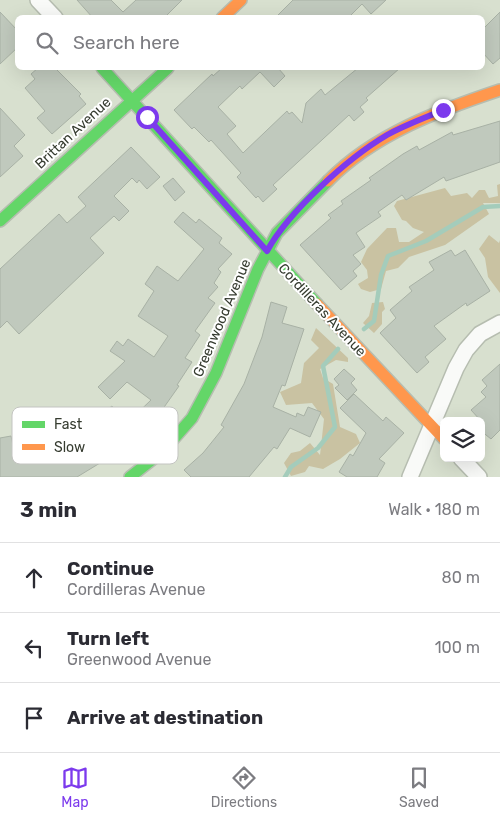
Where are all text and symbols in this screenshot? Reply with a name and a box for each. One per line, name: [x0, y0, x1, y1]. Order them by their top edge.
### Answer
search box: [15, 15, 485, 70]
icon: search: [33, 29, 61, 57]
text: Search here: [73, 31, 180, 54]
street label: Brittan Avenue: [32, 93, 114, 172]
route end: [432, 99, 455, 122]
route start: [136, 106, 159, 129]
street label: Greenwood Avenue: [189, 256, 255, 379]
street label: Cordilleras Avenue: [275, 260, 370, 360]
legend: [12, 407, 178, 464]
text: Fast: [54, 416, 83, 433]
map controls: [440, 417, 485, 462]
button: layers: [440, 417, 485, 462]
text: Slow: [54, 439, 85, 456]
text: 3 min: [20, 497, 77, 522]
text: Walk · 180 m: [388, 500, 480, 519]
text: Continue: [67, 557, 154, 580]
icon: ahead: [20, 564, 48, 592]
text: 80 m: [442, 568, 480, 587]
text: Cordilleras Avenue: [67, 580, 205, 599]
text: Turn left: [67, 627, 149, 650]
icon: left: [20, 634, 48, 662]
text: 100 m: [435, 638, 480, 657]
text: Greenwood Avenue: [67, 650, 211, 669]
icon: arrive: [20, 704, 48, 732]
text: Arrive at destination: [67, 706, 263, 729]
tab: Map: [61, 764, 89, 811]
tab: Directions: [211, 764, 277, 811]
tab: Saved: [399, 764, 439, 811]

